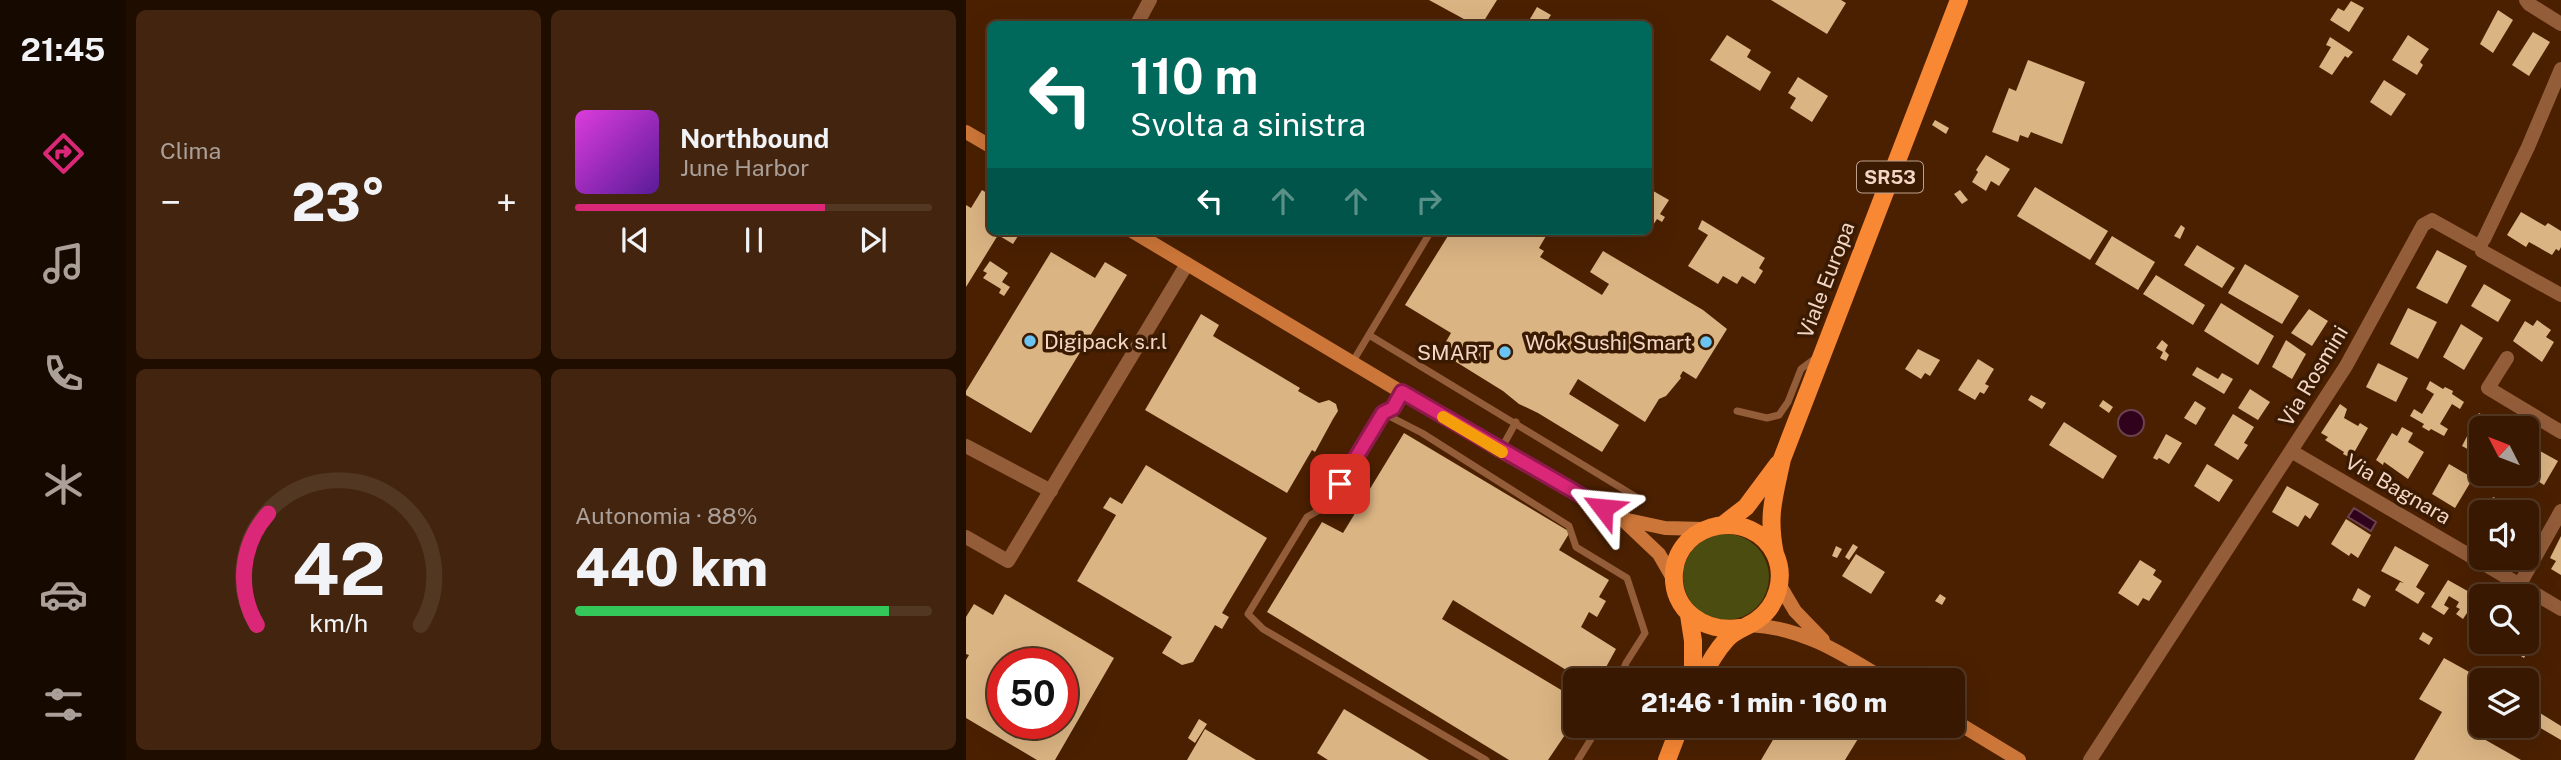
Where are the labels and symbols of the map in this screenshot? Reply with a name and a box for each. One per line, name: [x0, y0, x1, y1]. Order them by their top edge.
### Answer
road number: SR53: [1857, 162, 1923, 192]
street label: Viale Europa: [1792, 218, 1860, 342]
street label: Via Rosmini: [2273, 321, 2353, 431]
place label: Digipack s.r.l: [1044, 329, 1167, 354]
place label: Wok Sushi Smart: [1525, 330, 1692, 355]
marker: Digipack s.r.l: [1022, 333, 1038, 349]
marker: Wok Sushi Smart: [1698, 334, 1714, 350]
place label: SMART: [1417, 340, 1491, 365]
marker: SMART: [1497, 344, 1513, 360]
north arrow: [2469, 416, 2539, 486]
street label: Via Bagnara: [2341, 449, 2455, 529]
pin: [1310, 454, 1370, 514]
position arrow: [1566, 471, 1640, 545]
speed limit sign: 50: [987, 648, 1078, 739]

